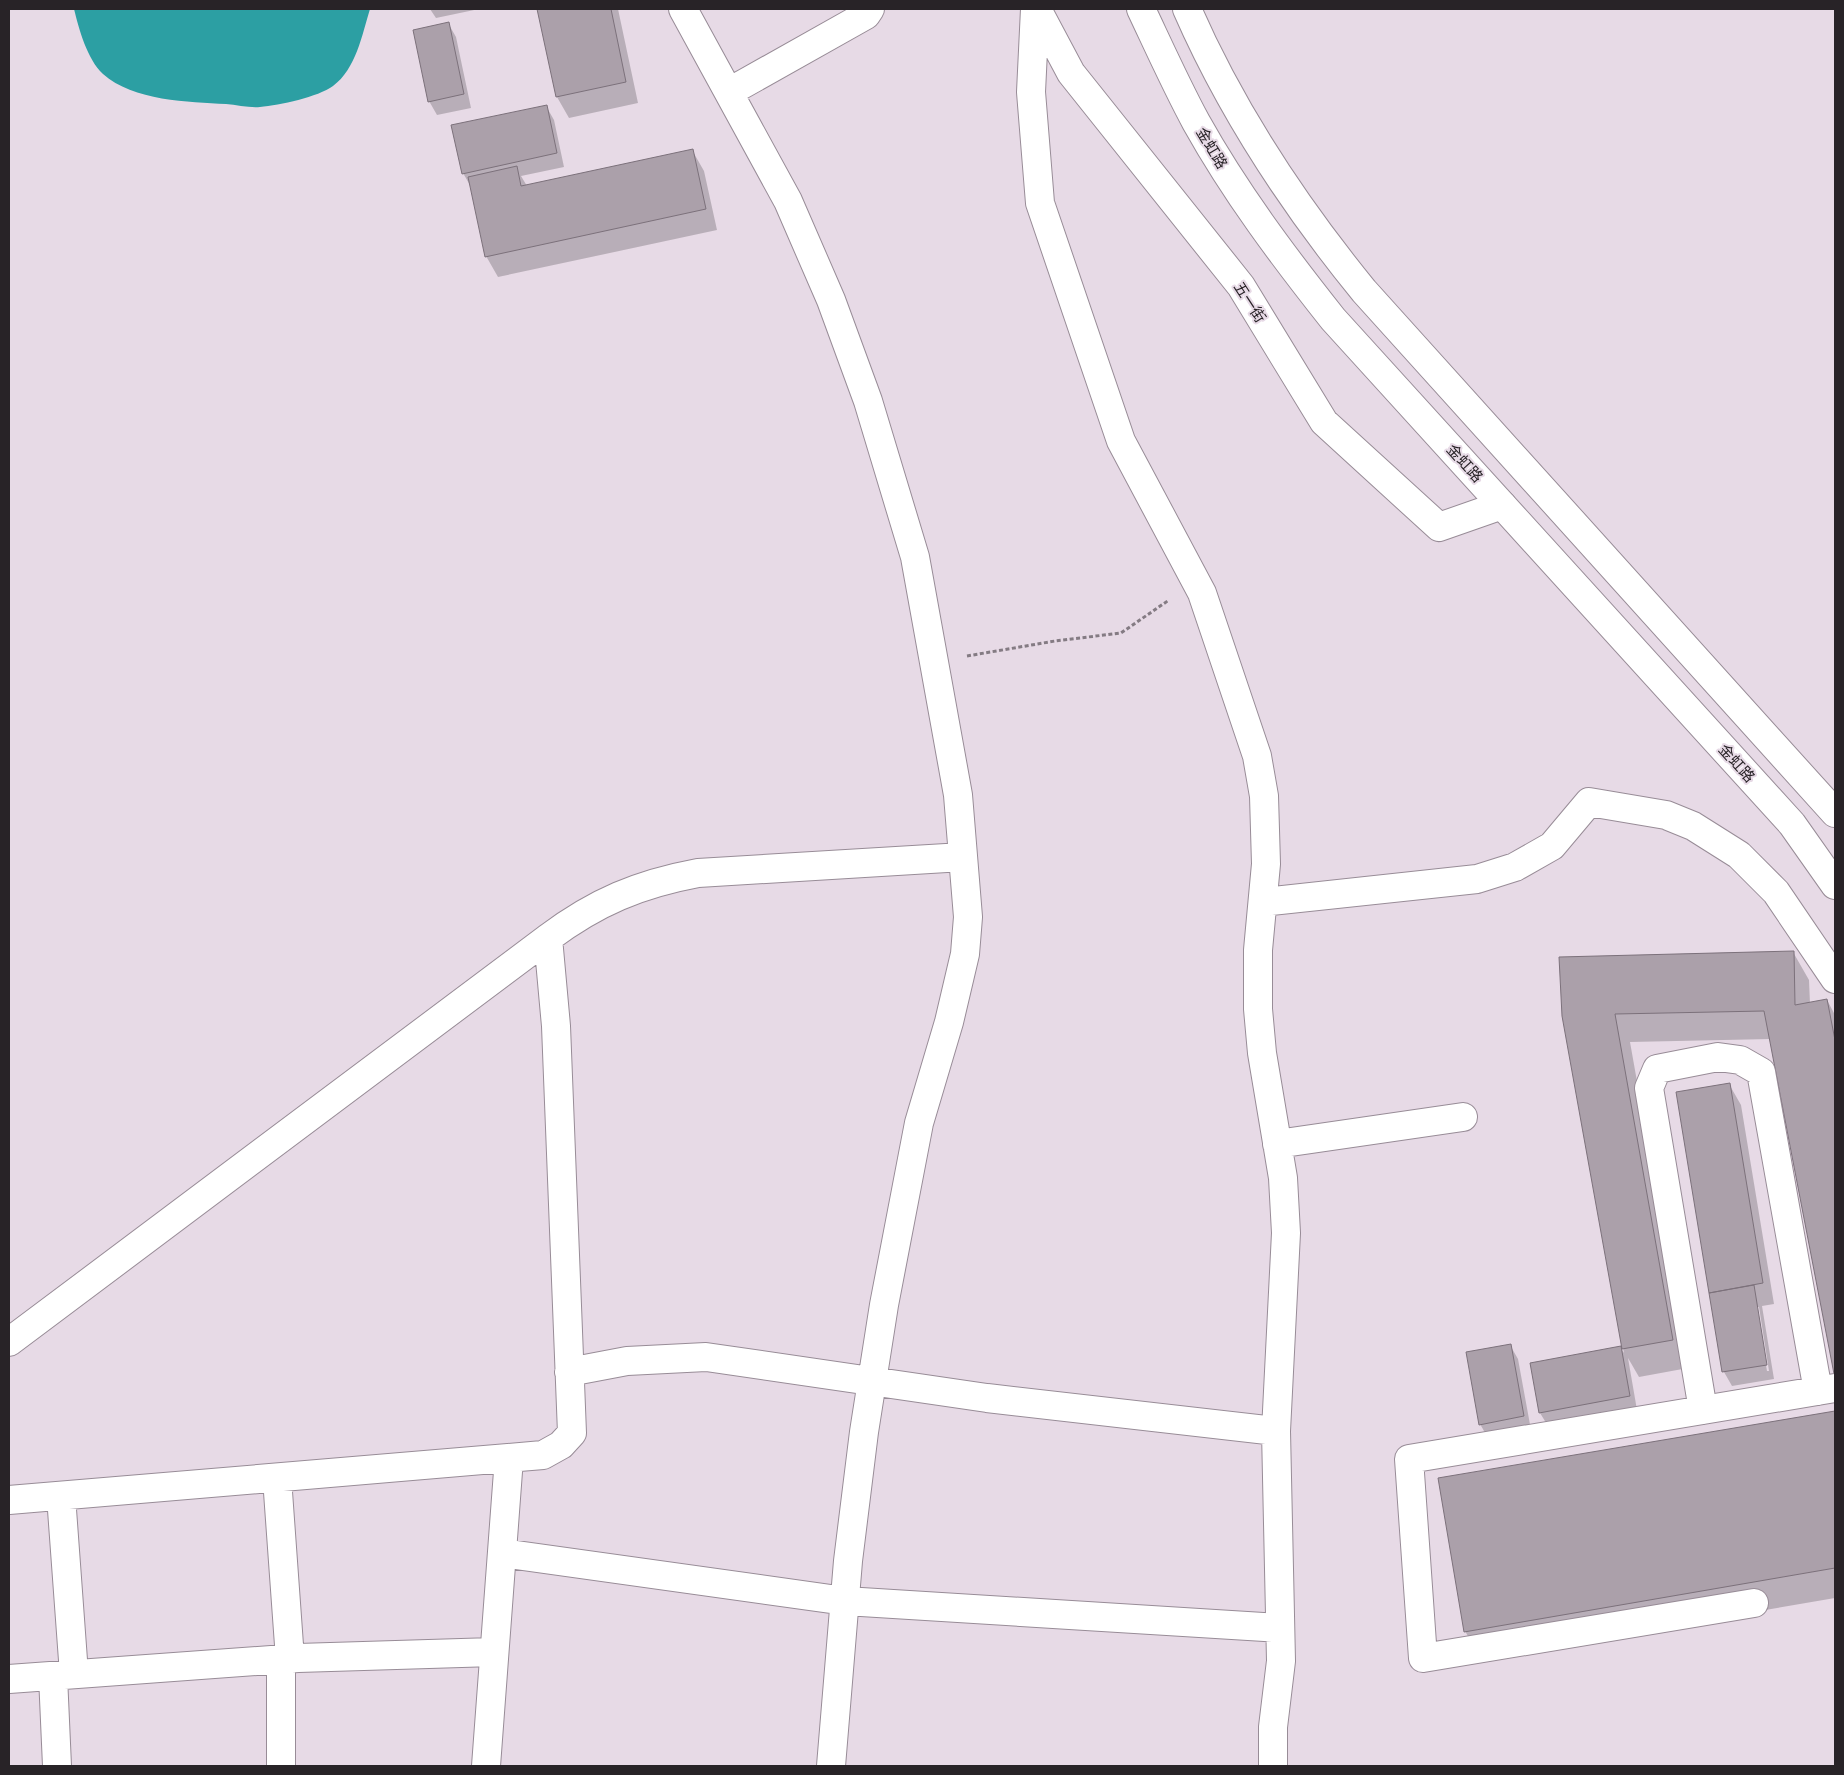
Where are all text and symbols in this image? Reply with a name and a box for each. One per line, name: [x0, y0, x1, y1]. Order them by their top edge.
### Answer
street label: 金虹路: [1192, 124, 1232, 172]
street label: 五一街: [1230, 278, 1270, 326]
street label: 金虹路: [1443, 440, 1487, 486]
street label: 金虹路: [1715, 740, 1759, 786]

